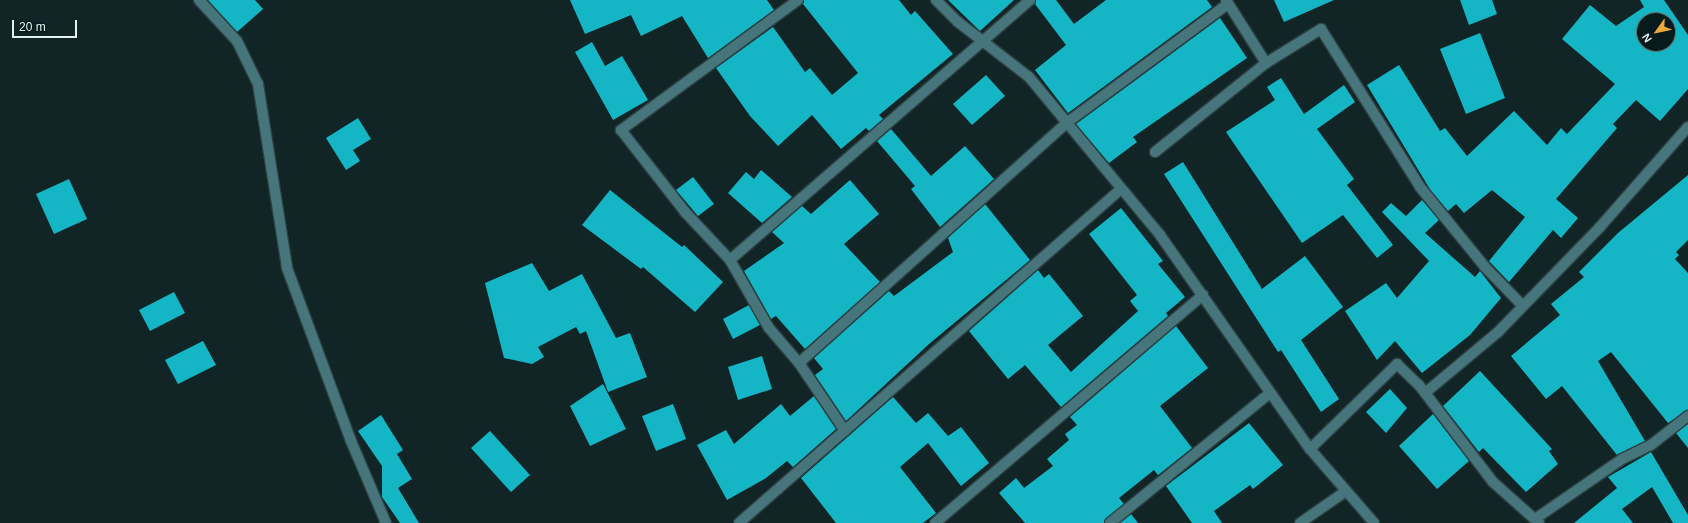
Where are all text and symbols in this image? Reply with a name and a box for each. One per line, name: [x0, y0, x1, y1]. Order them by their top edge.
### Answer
scale bar: [14, 12, 79, 38]
north arrow: [1636, 12, 1676, 52]
text: 20 m: [19, 20, 46, 34]
text: N: [1640, 31, 1654, 45]

